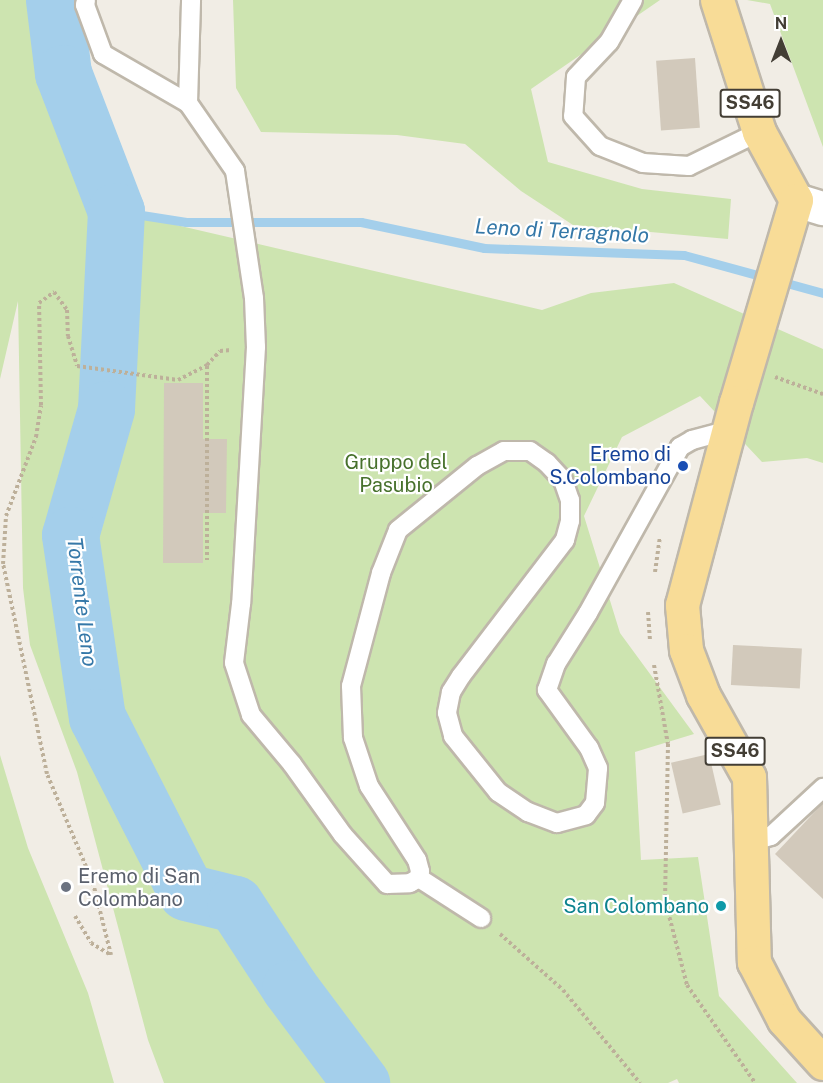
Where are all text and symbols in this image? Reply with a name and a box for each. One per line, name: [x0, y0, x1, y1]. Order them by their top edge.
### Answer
north arrow: [751, 12, 811, 72]
text: N: [775, 14, 787, 33]
road number: SS46: [718, 88, 782, 118]
water label: Leno di Terragnolo: [474, 214, 650, 248]
place label: Eremo di S.Colombano: [549, 442, 671, 489]
park label: Gruppo del Pasubio: [344, 451, 448, 498]
marker: Eremo di S.Colombano: [676, 459, 690, 473]
water label: Torrente Leno: [62, 536, 102, 668]
road number: SS46: [704, 736, 766, 766]
place label: Eremo di San Colombano: [78, 864, 200, 911]
marker: Eremo di San Colombano: [59, 880, 73, 894]
place label: San Colombano: [563, 894, 709, 918]
marker: San Colombano: [714, 899, 728, 913]

